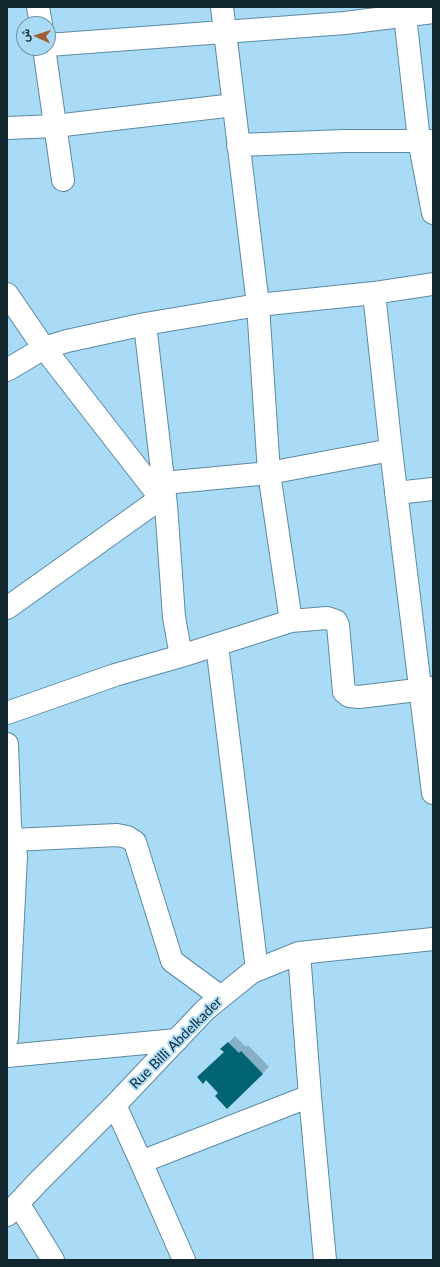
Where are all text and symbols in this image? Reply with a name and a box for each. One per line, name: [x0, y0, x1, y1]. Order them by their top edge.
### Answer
north arrow: [16, 16, 56, 56]
text: ش: [18, 28, 31, 42]
street label: Rue Billi Abdelkader: [126, 993, 226, 1093]

